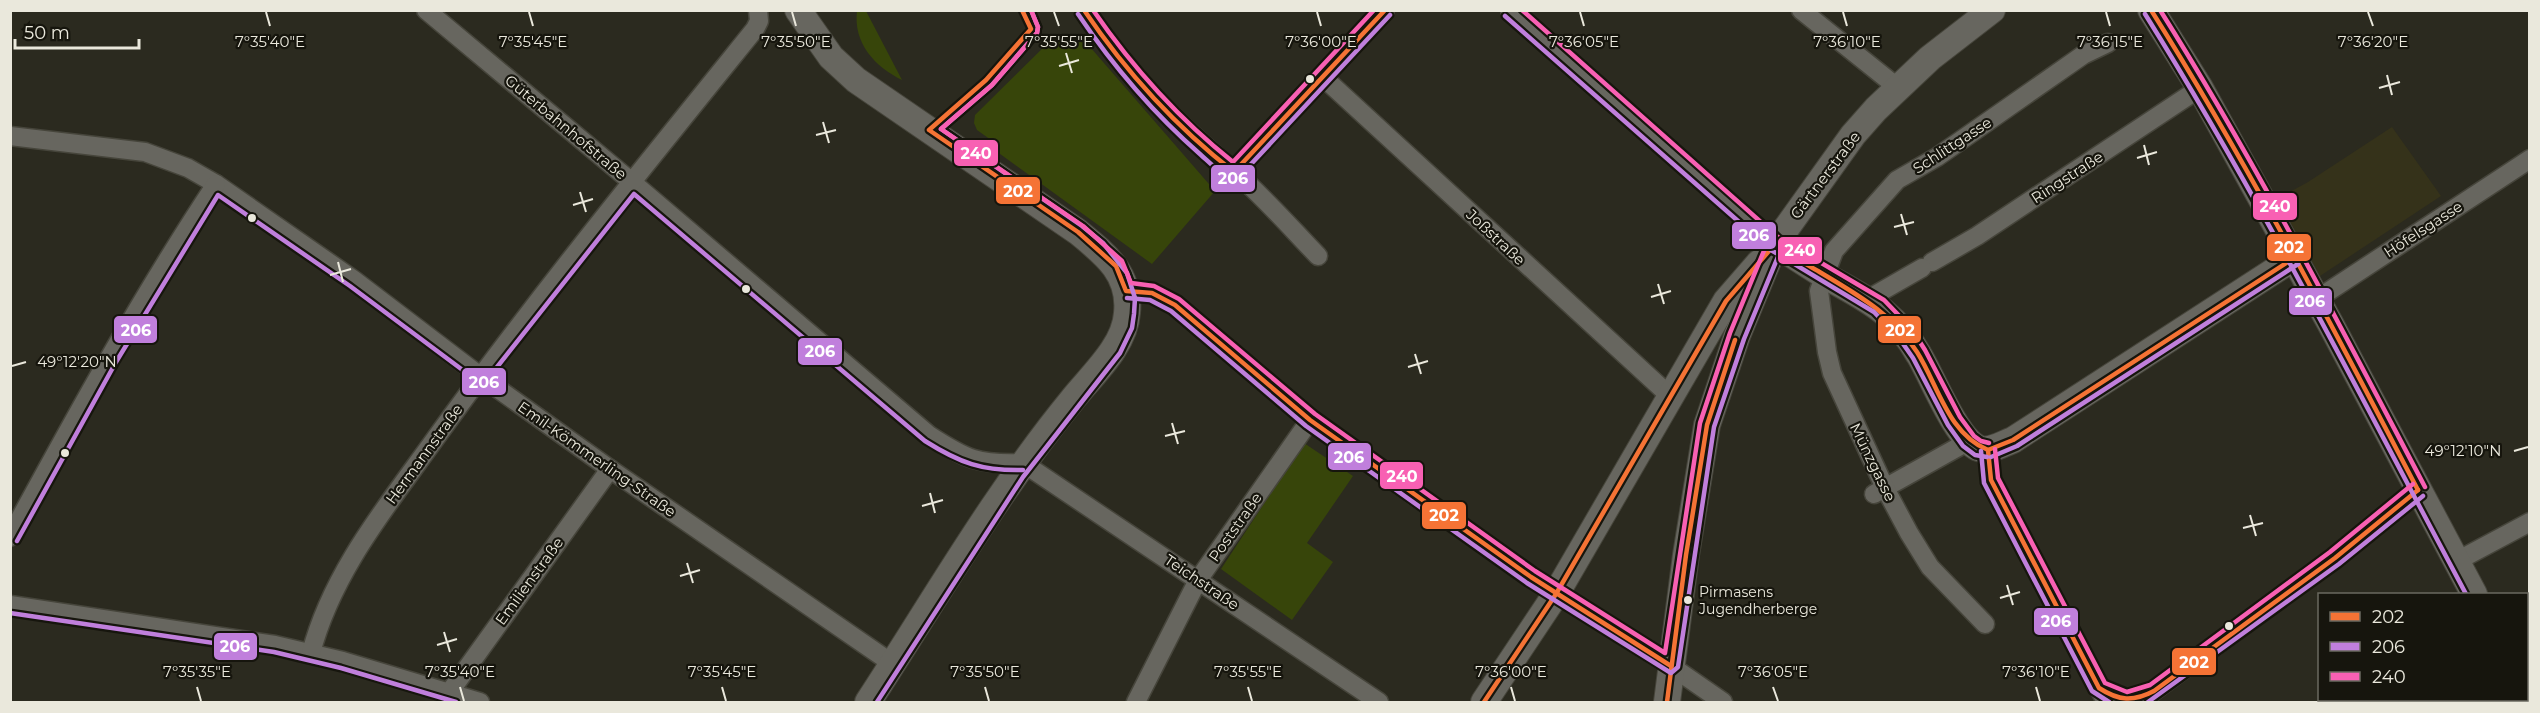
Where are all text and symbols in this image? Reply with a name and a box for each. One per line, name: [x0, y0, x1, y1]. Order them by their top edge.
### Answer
scale bar: [15, 12, 140, 50]
text: 50 m: [24, 22, 70, 44]
text: 7°35'40"E: [235, 32, 305, 51]
text: 7°35'45"E: [499, 32, 567, 51]
text: 7°35'50"E: [761, 32, 831, 51]
text: 7°35'55"E: [1025, 32, 1093, 51]
text: 7°36'00"E: [1285, 32, 1357, 51]
text: 7°36'05"E: [1549, 32, 1619, 51]
text: 7°36'10"E: [1813, 32, 1881, 51]
text: 7°36'15"E: [2077, 32, 2143, 51]
text: 7°36'20"E: [2338, 32, 2408, 51]
street label: Güterbahnhofstraße: [501, 71, 631, 183]
unlabelled marker: [1304, 73, 1316, 85]
street label: Schlittgasse: [1909, 112, 1995, 178]
street label: Gärtnerstraße: [1786, 127, 1864, 223]
line badge: 240: [953, 139, 999, 167]
text: 240: [960, 144, 992, 163]
street label: Ringstraße: [2027, 147, 2107, 207]
line badge: 206: [1210, 164, 1256, 193]
text: 206: [1218, 169, 1248, 188]
line badge: 202: [995, 176, 1041, 205]
text: 202: [1003, 182, 1033, 201]
line badge: 240: [2252, 192, 2298, 221]
text: 240: [2259, 197, 2291, 216]
street label: Höfelsgasse: [2380, 197, 2466, 261]
street label: Joßstraße: [1462, 204, 1529, 269]
unlabelled marker: [246, 212, 258, 224]
line badge: 206: [1731, 221, 1777, 250]
text: 206: [1739, 226, 1769, 245]
line badge: 202: [2266, 233, 2312, 262]
line badge: 240: [1777, 236, 1823, 265]
text: 202: [2274, 238, 2304, 257]
text: 240: [1784, 241, 1816, 260]
unlabelled marker: [740, 283, 752, 295]
line badge: 206: [2288, 287, 2333, 316]
text: 206: [2295, 292, 2325, 311]
line badge: 206: [113, 315, 158, 344]
line badge: 202: [1877, 315, 1922, 344]
text: 206: [121, 321, 151, 340]
text: 202: [1885, 321, 1915, 340]
line badge: 206: [797, 337, 843, 366]
text: 206: [805, 342, 835, 361]
text: 49°12'20"N: [37, 352, 117, 371]
line badge: 206: [461, 367, 507, 396]
text: 206: [469, 373, 499, 392]
street label: Emil-Kömmerling-Straße: [514, 397, 680, 521]
street label: Hermannstraße: [381, 400, 467, 508]
street label: Münzgasse: [1846, 420, 1900, 504]
text: 49°12'10"N: [2425, 441, 2501, 460]
line badge: 206: [1327, 442, 1372, 471]
unlabelled marker: [59, 447, 71, 459]
text: 206: [1334, 448, 1364, 467]
line badge: 240: [1379, 461, 1424, 490]
text: 240: [1386, 467, 1418, 486]
street label: Poststraße: [1204, 489, 1266, 565]
line badge: 202: [1421, 501, 1467, 530]
text: 202: [1429, 506, 1459, 525]
street label: Emilienstraße: [491, 533, 567, 629]
street label: Teichstraße: [1161, 550, 1243, 614]
place label: Pirmasens Jugendherberge: [1698, 583, 1817, 618]
legend: [2318, 593, 2528, 701]
marker: Pirmasens Jugendherberge: [1682, 594, 1694, 606]
text: 202: [2372, 606, 2404, 628]
line badge: 206: [2033, 607, 2079, 636]
text: 206: [2041, 612, 2071, 631]
unlabelled marker: [2223, 620, 2235, 632]
line badge: 206: [213, 632, 258, 661]
text: 206: [2372, 636, 2405, 658]
text: 206: [220, 637, 250, 656]
line badge: 202: [2171, 647, 2217, 676]
text: 202: [2179, 653, 2209, 672]
text: 7°35'35"E: [163, 662, 231, 681]
text: 7°35'40"E: [425, 662, 495, 681]
text: 7°35'45"E: [688, 662, 756, 681]
text: 7°35'50"E: [950, 662, 1020, 681]
text: 7°35'55"E: [1214, 662, 1282, 681]
text: 7°36'00"E: [1475, 662, 1547, 681]
text: 7°36'05"E: [1738, 662, 1808, 681]
text: 7°36'10"E: [2002, 662, 2070, 681]
text: 240: [2372, 666, 2406, 688]

